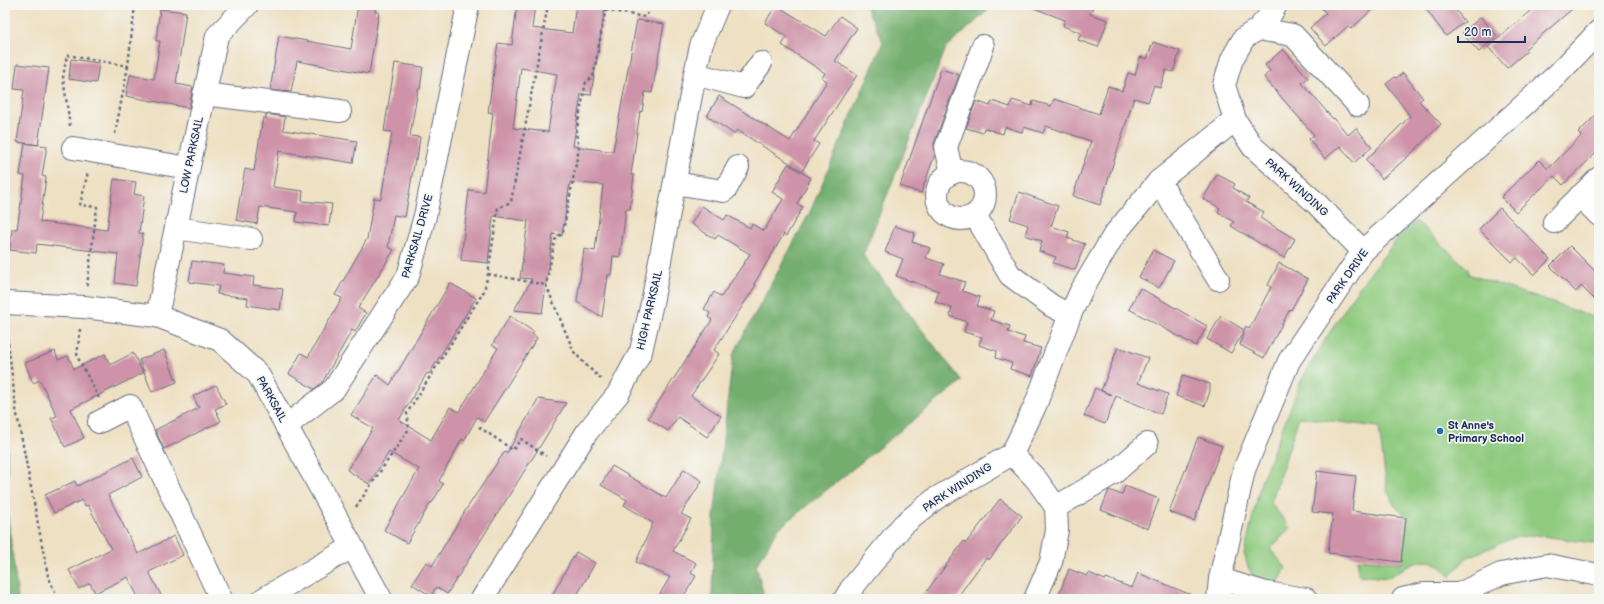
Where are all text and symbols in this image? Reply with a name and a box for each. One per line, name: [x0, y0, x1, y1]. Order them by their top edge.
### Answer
scale bar: [1458, 18, 1525, 44]
text: 20 m: [1464, 25, 1491, 40]
street label: LOW PARKSAIL: [177, 115, 206, 195]
street label: PARK WINDING: [1263, 156, 1331, 219]
street label: PARKSAIL DRIVE: [399, 192, 436, 280]
street label: PARK DRIVE: [1324, 246, 1371, 306]
street label: HIGH PARKSAIL: [634, 268, 665, 351]
street label: PARKSAIL: [254, 374, 290, 425]
place label: St Anne's Primary School: [1448, 419, 1524, 445]
marker: St Anne's Primary School: [1435, 426, 1445, 436]
street label: PARK WINDING: [920, 460, 994, 515]

